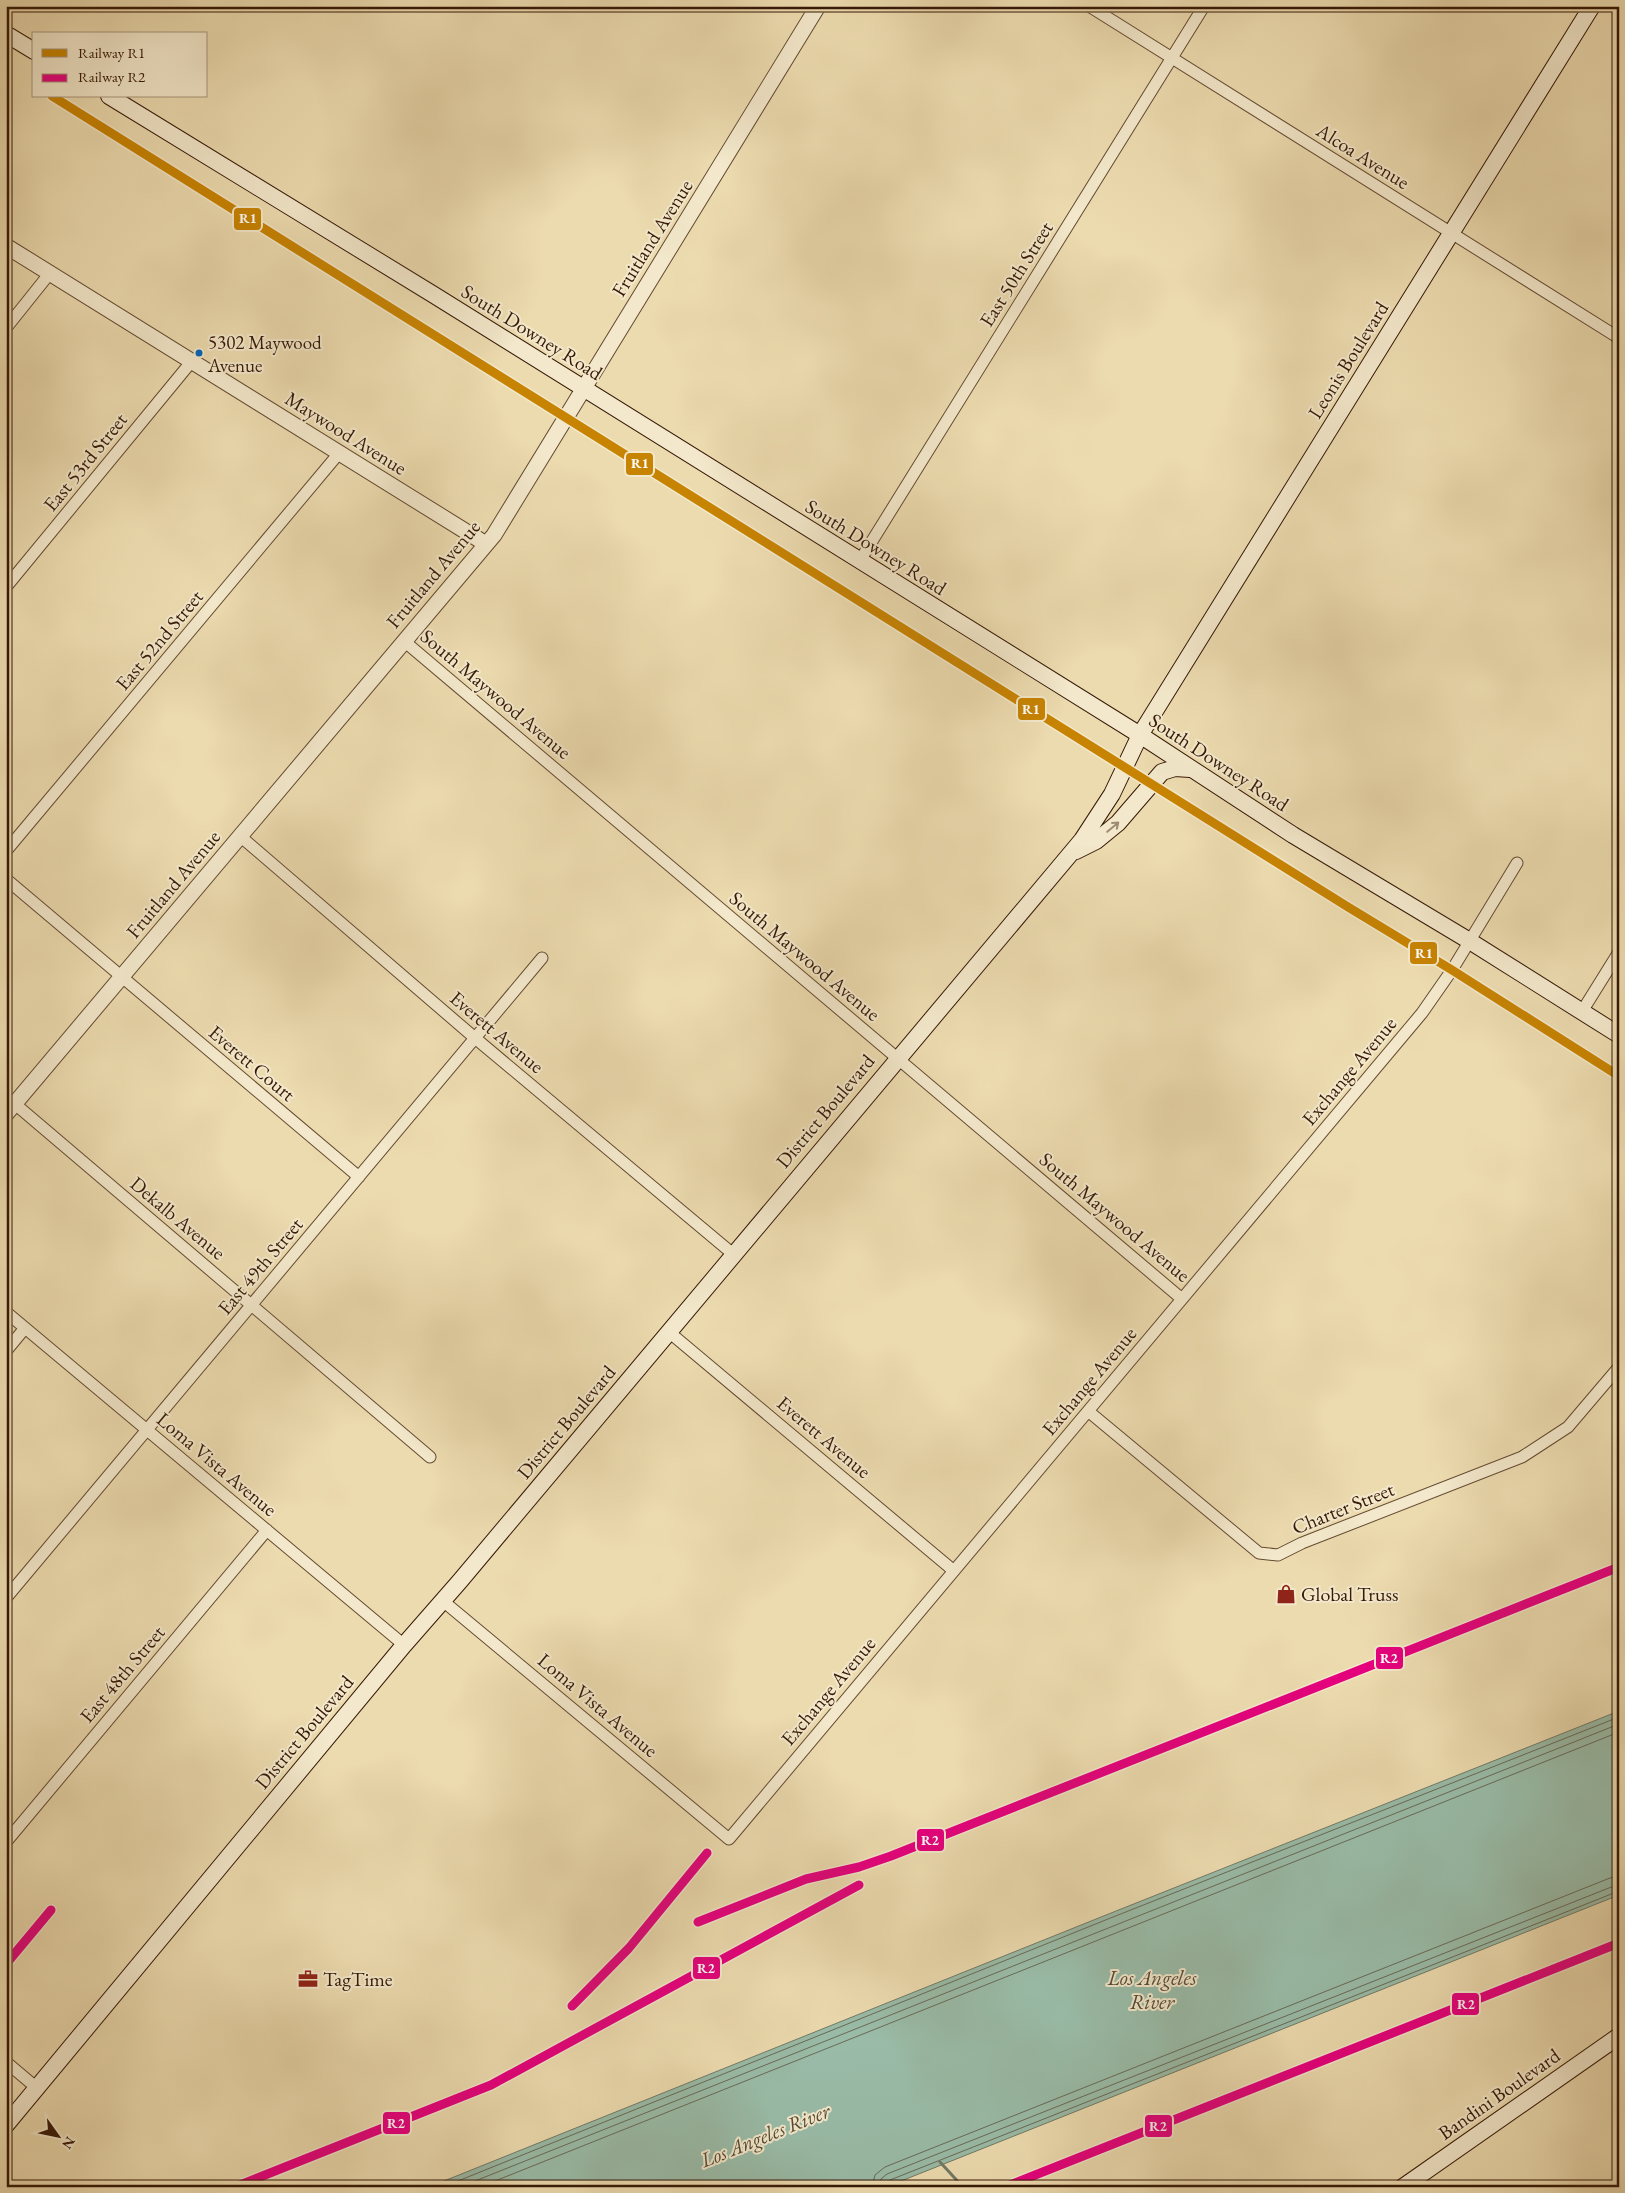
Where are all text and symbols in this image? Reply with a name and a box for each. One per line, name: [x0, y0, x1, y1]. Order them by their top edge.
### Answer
legend: [32, 32, 208, 98]
text: Railway R1: [78, 43, 145, 62]
text: Railway R2: [78, 67, 146, 86]
street label: Alcoa Avenue: [1311, 117, 1415, 195]
street label: Fruitland Avenue: [606, 174, 699, 301]
line badge: R1: [233, 207, 262, 231]
text: R1: [239, 209, 257, 227]
street label: East 50th Street: [973, 216, 1059, 331]
street label: South Downey Road: [457, 278, 608, 386]
street label: Leonis Boulevard: [1302, 296, 1395, 423]
place label: 5302 Maywood Avenue: [207, 330, 322, 378]
marker: 5302 Maywood Avenue: [194, 348, 204, 358]
street label: Maywood Avenue: [280, 385, 412, 481]
street label: East 53rd Street: [37, 407, 133, 517]
line badge: R1: [625, 452, 654, 476]
text: R1: [631, 454, 649, 472]
street label: South Downey Road: [801, 493, 952, 601]
street label: Fruitland Avenue: [380, 514, 486, 633]
street label: East 52nd Street: [109, 584, 209, 696]
street label: South Maywood Avenue: [415, 623, 577, 765]
line badge: R1: [1017, 697, 1046, 721]
text: R1: [1022, 700, 1040, 718]
street label: South Downey Road: [1144, 707, 1295, 817]
one-way arrow: [1106, 821, 1119, 833]
street label: Fruitland Avenue: [120, 824, 226, 943]
street label: South Maywood Avenue: [724, 885, 886, 1027]
line badge: R1: [1409, 941, 1438, 965]
text: R1: [1415, 944, 1433, 962]
street label: Everett Avenue: [445, 985, 550, 1079]
street label: Exchange Avenue: [1296, 1011, 1402, 1131]
street label: Everett Court: [203, 1019, 301, 1107]
street label: District Boulevard: [770, 1048, 881, 1173]
street label: South Maywood Avenue: [1034, 1146, 1196, 1288]
street label: Dekalb Avenue: [125, 1171, 231, 1266]
street label: East 49th Street: [212, 1211, 309, 1320]
street label: Exchange Avenue: [1036, 1321, 1142, 1441]
street label: District Boulevard: [511, 1359, 622, 1484]
street label: Everett Avenue: [772, 1390, 877, 1484]
street label: Loma Vista Avenue: [152, 1406, 283, 1522]
street label: Charter Street: [1288, 1475, 1399, 1540]
place label: Global Truss: [1301, 1581, 1399, 1607]
shop icon: Global Truss: [1275, 1583, 1297, 1605]
street label: East 48th Street: [74, 1619, 171, 1728]
street label: Exchange Avenue: [775, 1631, 881, 1751]
line badge: R2: [1375, 1646, 1404, 1670]
street label: Loma Vista Avenue: [533, 1647, 664, 1763]
text: R2: [1380, 1649, 1399, 1667]
street label: District Boulevard: [249, 1669, 360, 1794]
line badge: R2: [916, 1828, 945, 1852]
text: R2: [921, 1831, 940, 1849]
line badge: R2: [692, 1956, 721, 1980]
text: R2: [697, 1959, 716, 1977]
water label: Los Angeles River: [1107, 1964, 1197, 2015]
place label: TagTime: [323, 1966, 393, 1992]
office icon: TagTime: [297, 1968, 319, 1990]
line badge: R2: [1451, 1992, 1480, 2016]
text: R2: [1457, 1995, 1476, 2013]
street label: Bandini Boulevard: [1433, 2042, 1566, 2146]
water label: Los Angeles River: [695, 2096, 835, 2174]
north arrow: [32, 2110, 82, 2160]
line badge: R2: [382, 2111, 411, 2135]
text: R2: [387, 2114, 406, 2132]
line badge: R2: [1144, 2114, 1173, 2138]
text: R2: [1149, 2117, 1168, 2135]
text: N: [58, 2133, 80, 2153]

